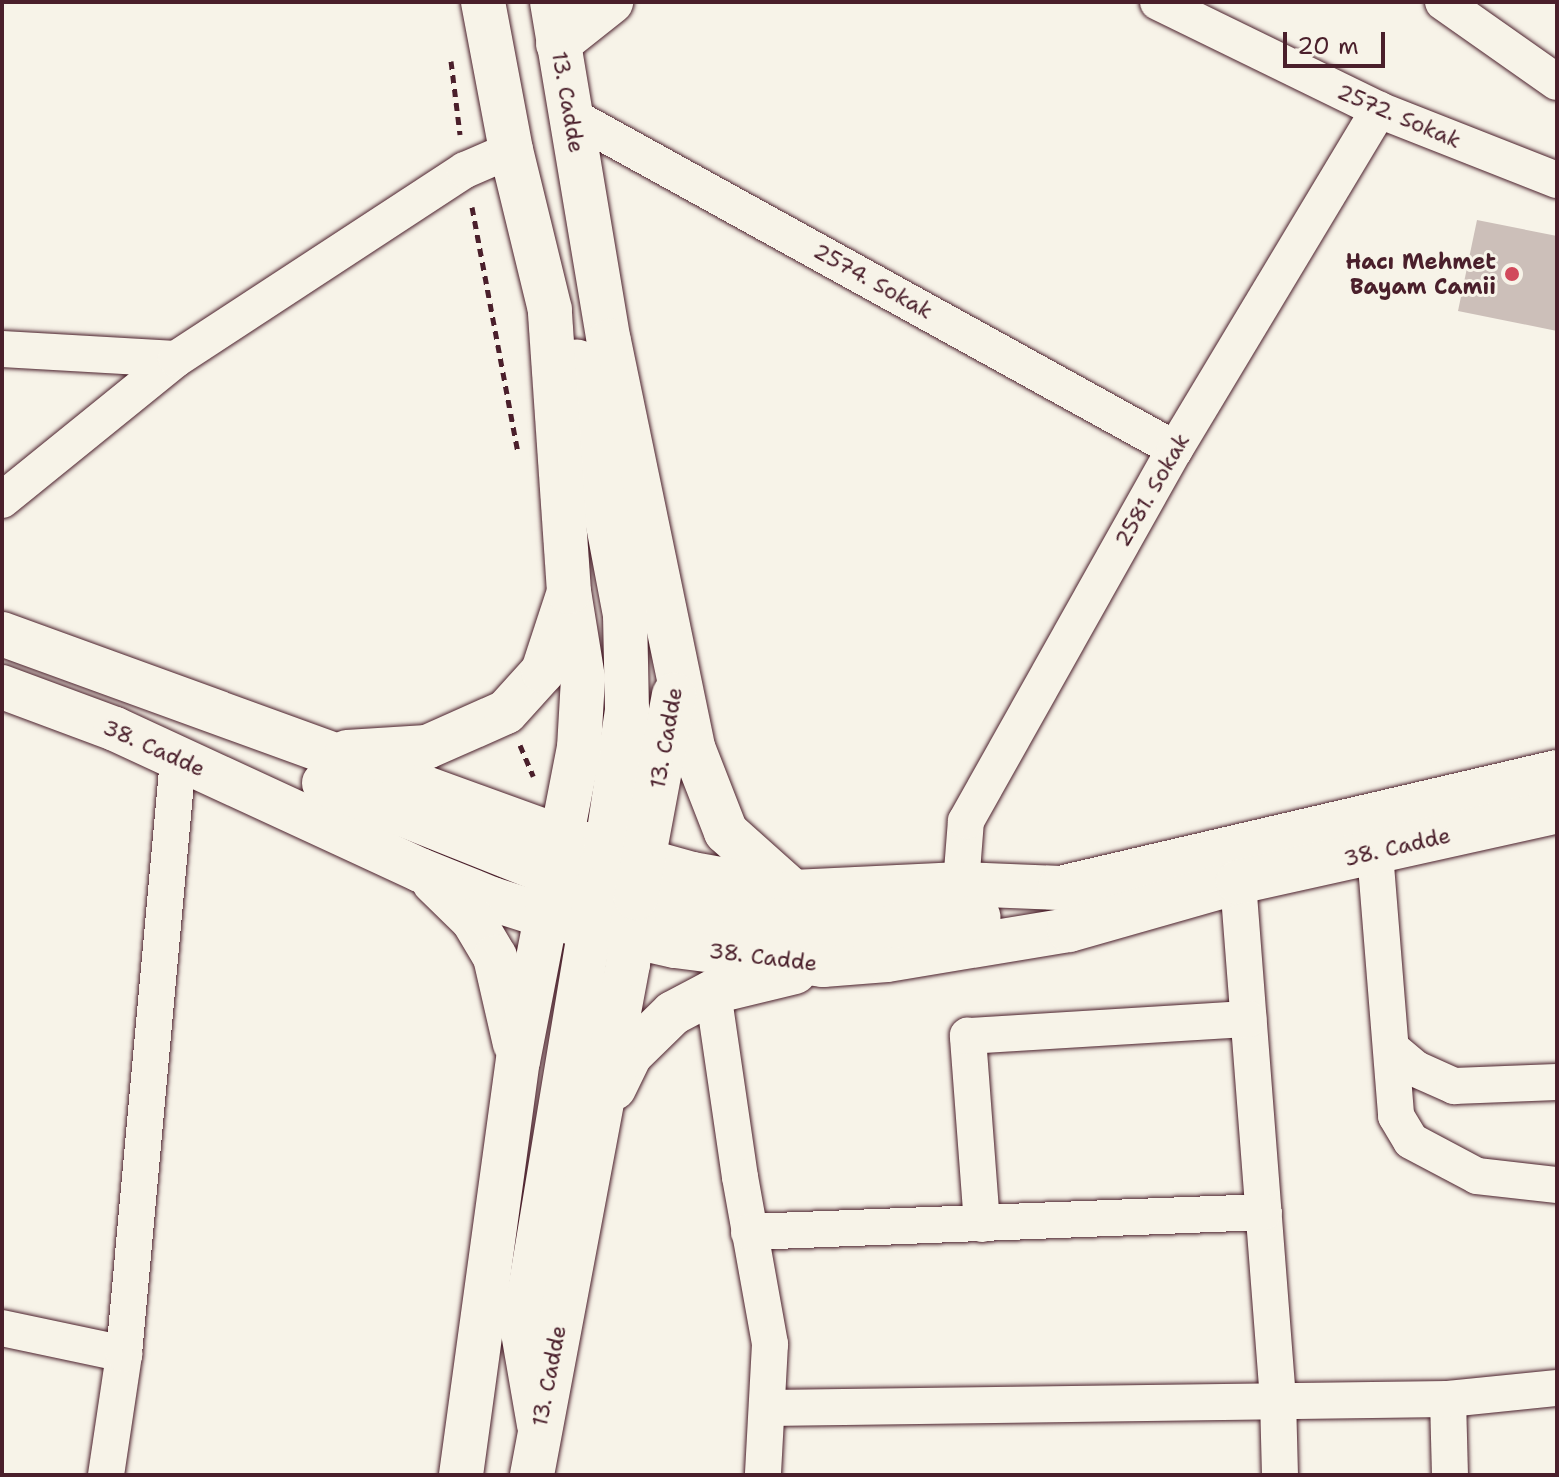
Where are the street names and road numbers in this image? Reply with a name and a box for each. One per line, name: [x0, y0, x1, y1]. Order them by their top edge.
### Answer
street label: 13. Cadde: [546, 49, 590, 155]
street label: 2572. Sokak: [1333, 78, 1465, 154]
street label: 2574. Sokak: [809, 237, 937, 325]
street label: 2581. Sokak: [1109, 429, 1195, 551]
street label: 13. Cadde: [644, 685, 688, 791]
street label: 38. Cadde: [99, 714, 209, 782]
street label: 38. Cadde: [1341, 822, 1453, 872]
street label: 38. Cadde: [707, 937, 819, 977]
street label: 13. Cadde: [526, 1323, 572, 1429]

